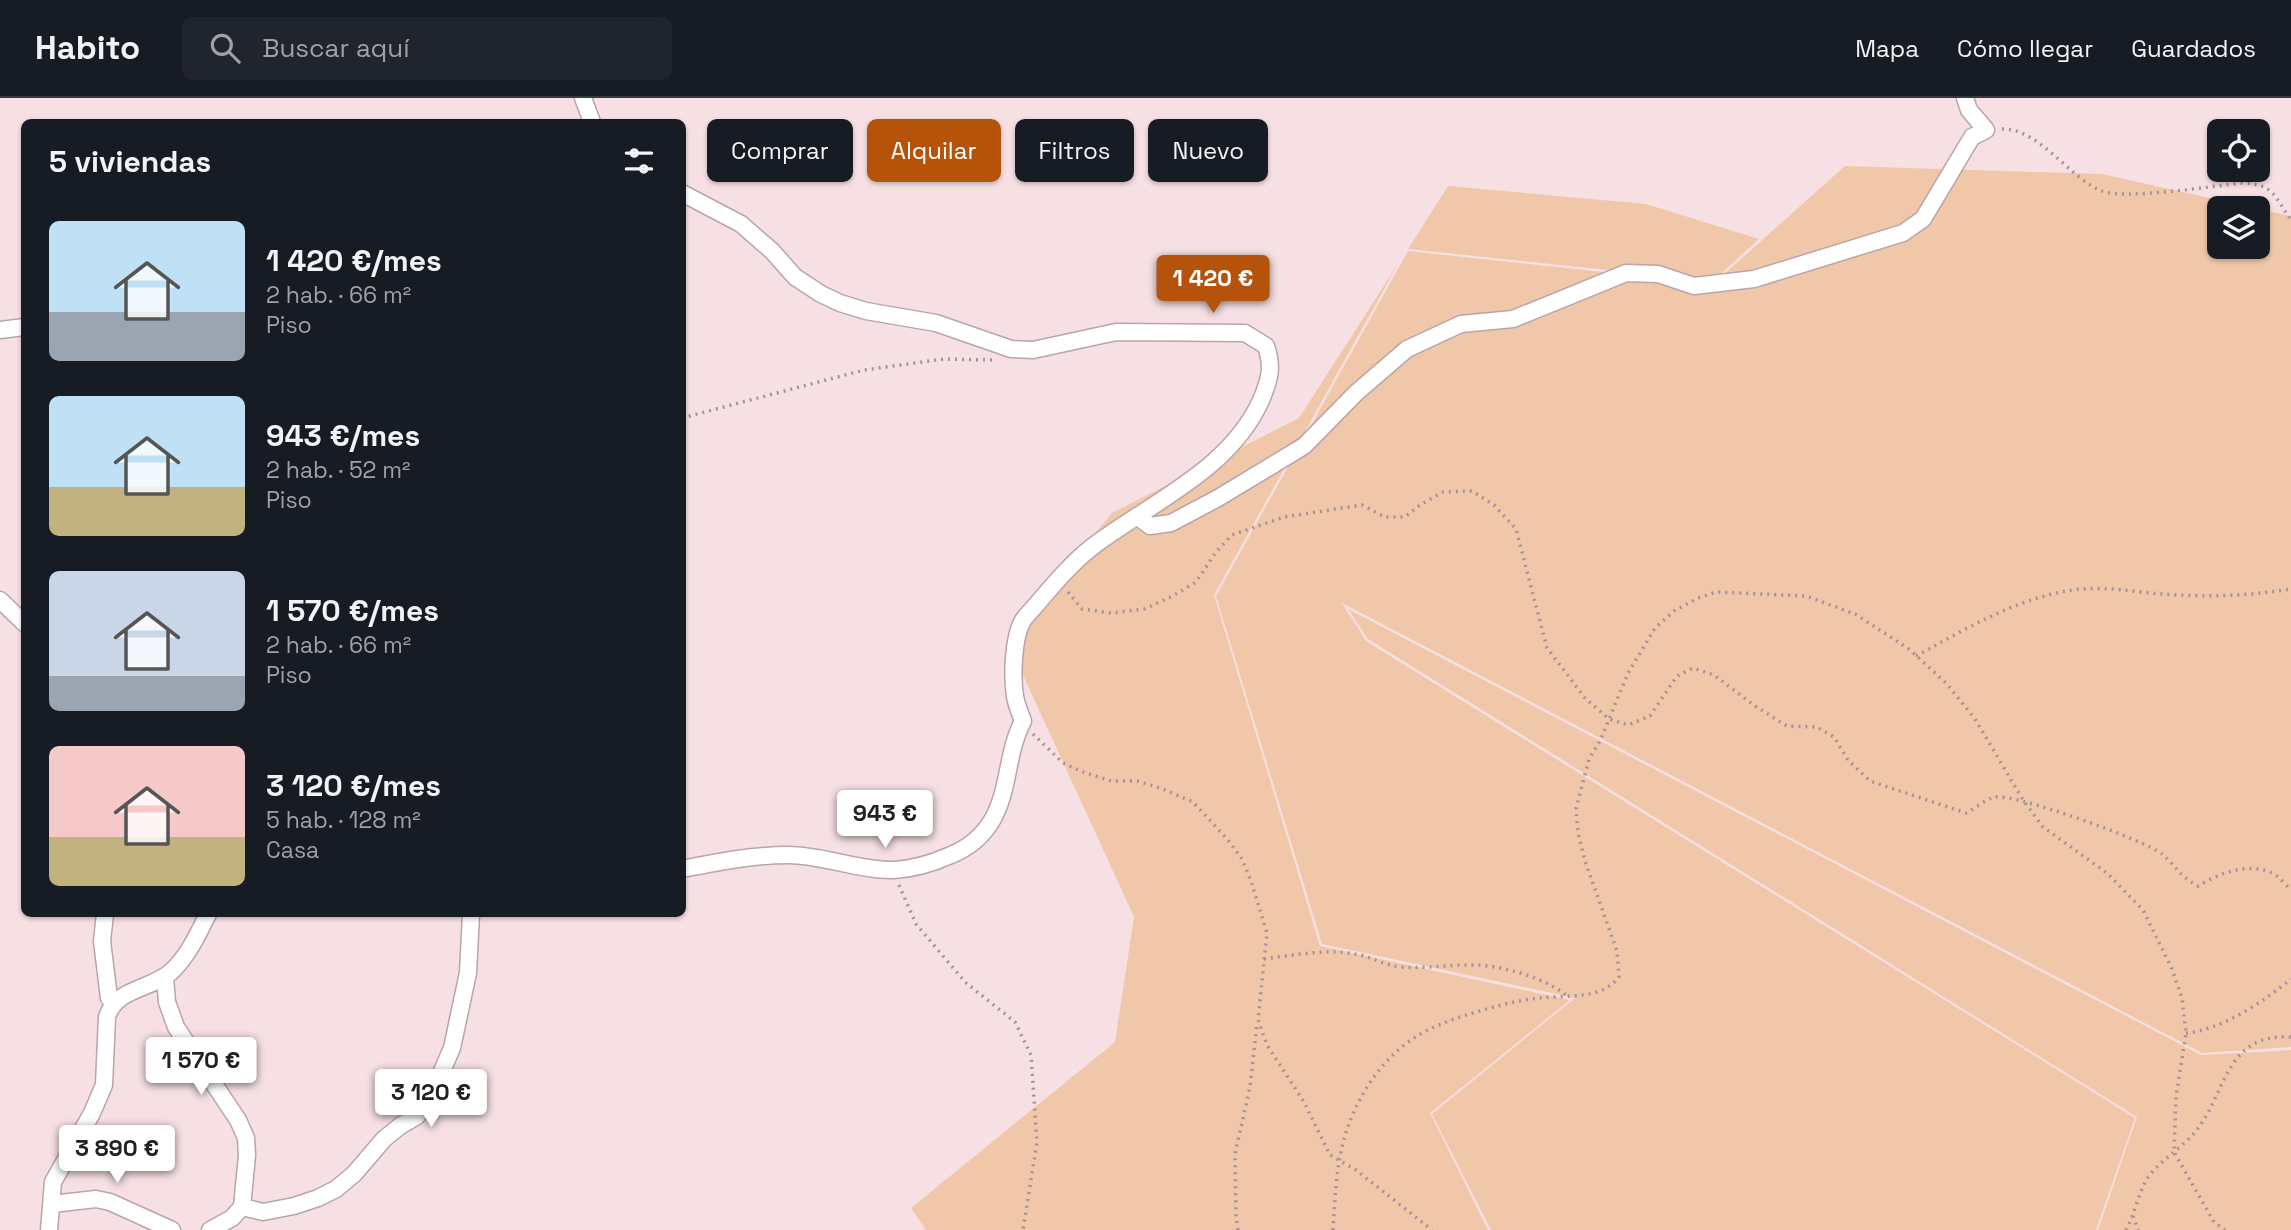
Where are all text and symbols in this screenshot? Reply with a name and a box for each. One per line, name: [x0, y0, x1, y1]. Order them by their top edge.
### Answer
search box: [182, 17, 672, 80]
text: Habito: [35, 27, 140, 69]
icon: search: [206, 29, 244, 67]
text: Buscar aquí: [262, 31, 410, 65]
text: Mapa: [1855, 33, 1919, 64]
text: Cómo llegar: [1957, 33, 2093, 64]
text: Guardados: [2131, 33, 2256, 64]
chip: Comprar: [707, 119, 853, 182]
chip: Alquilar: [867, 119, 1001, 182]
chip: Filtros: [1015, 119, 1134, 182]
chip: Nuevo: [1148, 119, 1268, 182]
map controls: [2207, 119, 2270, 259]
button: locate: [2207, 119, 2270, 182]
text: 5 viviendas: [49, 142, 211, 181]
icon: filters: [620, 142, 658, 180]
button: layers: [2207, 196, 2270, 259]
text: 1 420 €/mes: [266, 241, 442, 280]
icon: home: [105, 249, 189, 333]
pin: 1 420 €: [1148, 256, 1278, 315]
text: 1 420 €: [1173, 263, 1253, 293]
text: 2 hab. · 66 m²: [266, 280, 411, 310]
text: Piso: [266, 310, 312, 340]
text: 943 €/mes: [266, 416, 420, 455]
icon: home: [105, 424, 189, 508]
text: 2 hab. · 52 m²: [266, 455, 411, 485]
text: Piso: [266, 485, 312, 515]
text: 1 570 €/mes: [266, 591, 439, 630]
icon: home: [105, 599, 189, 683]
text: 2 hab. · 66 m²: [266, 630, 411, 660]
text: Piso: [266, 660, 312, 690]
text: 3 120 €/mes: [266, 766, 441, 805]
icon: home: [105, 774, 189, 858]
pin: 943 €: [836, 790, 934, 850]
text: 943 €: [853, 798, 917, 828]
text: 5 hab. · 128 m²: [266, 805, 421, 835]
text: Casa: [266, 835, 319, 865]
pin: 1 570 €: [136, 1038, 266, 1097]
text: 1 570 €: [162, 1045, 240, 1075]
pin: 3 120 €: [366, 1070, 496, 1129]
text: 3 120 €: [391, 1077, 471, 1107]
pin: 3 890 €: [52, 1126, 182, 1185]
text: 3 890 €: [75, 1133, 159, 1163]

